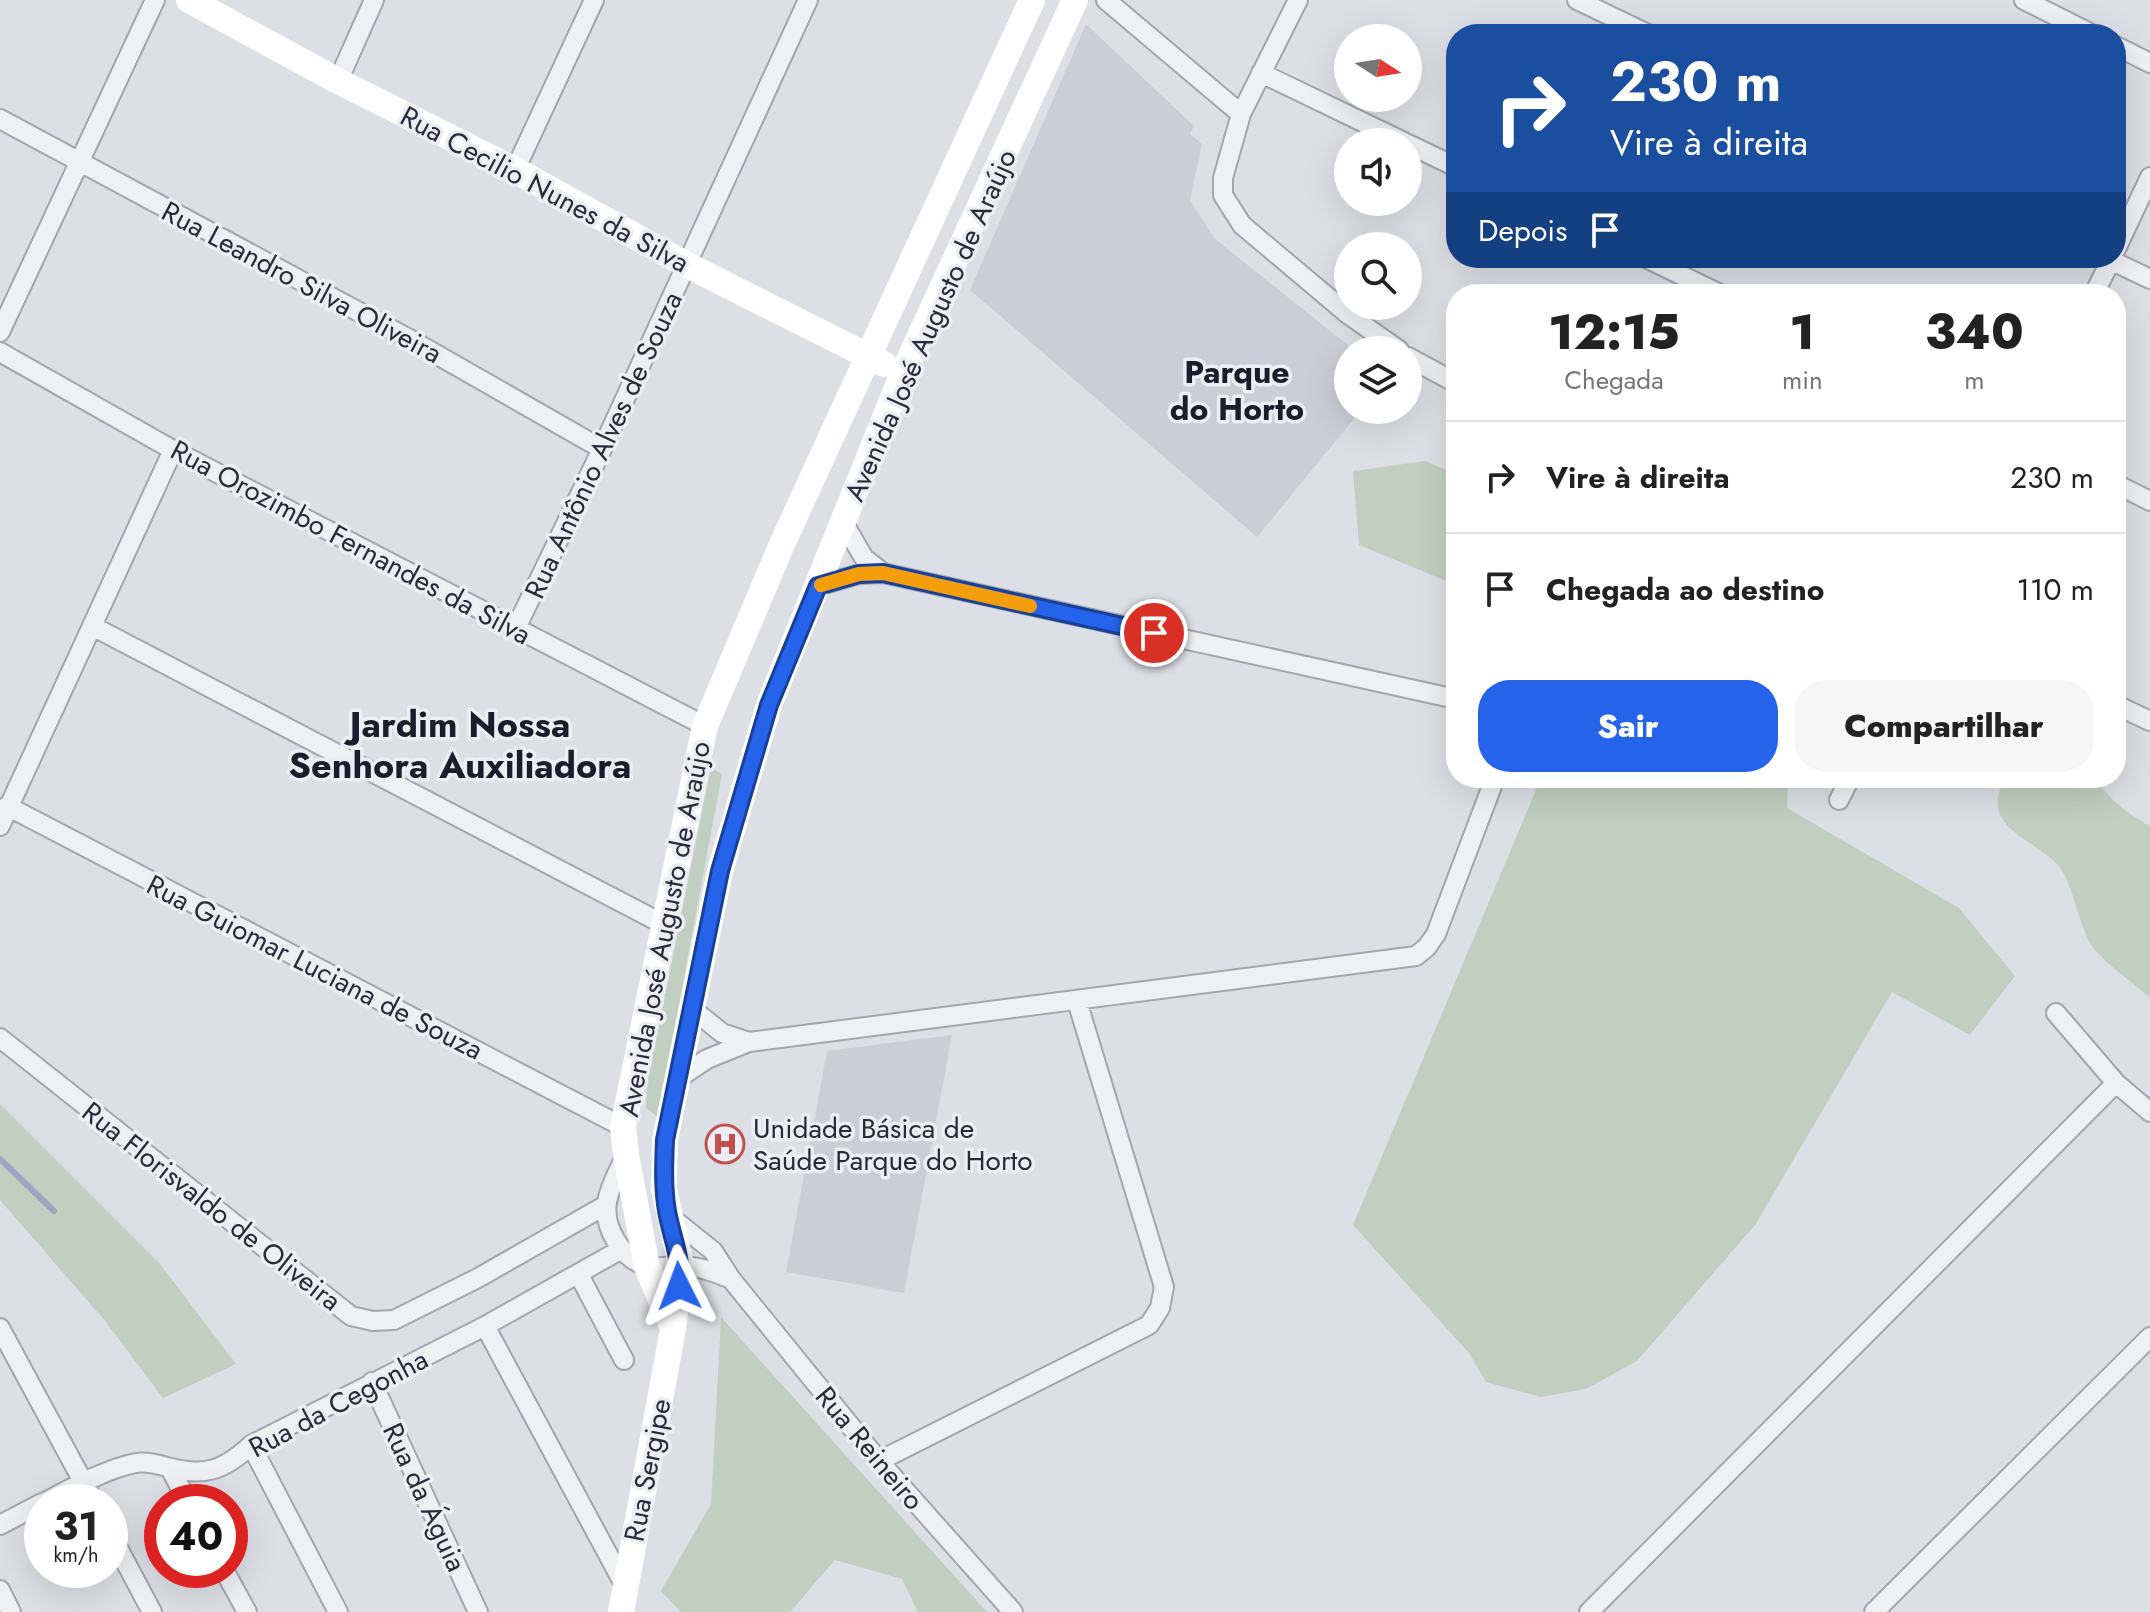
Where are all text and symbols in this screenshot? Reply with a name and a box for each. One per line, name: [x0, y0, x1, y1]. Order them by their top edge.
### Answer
north arrow: [1334, 24, 1422, 112]
map controls: [1334, 24, 1422, 424]
text: 230 m: [1610, 41, 1781, 122]
icon: right: [1478, 56, 1582, 160]
street label: Rua Cecilio Nunes da Silva: [393, 96, 696, 283]
text: Vire à direita: [1610, 116, 1808, 168]
button: sound: [1334, 128, 1422, 216]
street label: Avenida José Augusto de Araújo: [834, 143, 1027, 508]
street label: Rua Leandro Silva Oliveira: [154, 191, 449, 374]
icon: arrive: [1583, 208, 1627, 252]
text: Depois: [1478, 209, 1567, 252]
button: search: [1334, 232, 1422, 320]
street label: Rua Antônio Alves de Souza: [514, 285, 693, 605]
text: 12:15: [1548, 298, 1680, 367]
text: 1: [1790, 298, 1815, 367]
text: 340: [1925, 298, 2024, 367]
button: layers: [1334, 336, 1422, 424]
district label: Parque do Horto: [1170, 349, 1304, 432]
text: Chegada: [1564, 361, 1664, 399]
text: min: [1782, 361, 1823, 399]
text: m: [1964, 361, 1984, 399]
street label: Rua Orozimbo Fernandes da Silva: [163, 430, 538, 655]
icon: right: [1478, 455, 1522, 499]
text: Vire à direita: [1546, 456, 1730, 499]
text: 230 m: [2010, 456, 2094, 499]
icon: arrive: [1478, 567, 1522, 611]
text: Chegada ao destino: [1546, 568, 1824, 611]
text: 110 m: [2017, 568, 2094, 611]
pin: [1120, 599, 1188, 667]
icon: arrive: [1132, 611, 1176, 655]
button: Sair: [1478, 680, 1778, 772]
button: Compartilhar: [1794, 680, 2094, 772]
district label: Jardim Nossa Senhora Auxiliadora: [289, 698, 631, 791]
street label: Avenida José Augusto de Araújo: [608, 738, 721, 1120]
street label: Rua Guiomar Luciana de Souza: [140, 865, 490, 1070]
street label: Rua Florisvaldo de Oliveira: [73, 1092, 350, 1321]
place label: Unidade Básica de Saúde Parque do Horto: [753, 1108, 1033, 1181]
hospital icon: Unidade Básica de Saúde Parque do Horto: [704, 1123, 746, 1165]
position arrow: [637, 1244, 721, 1328]
street label: Rua da Cegonha: [241, 1339, 435, 1468]
street label: Rua Reineiro: [806, 1377, 934, 1519]
street label: Rua Sergipe: [614, 1395, 681, 1545]
street label: Rua da Águia: [372, 1416, 477, 1578]
speed limit sign: 40: [144, 1484, 248, 1588]
text: 31: [53, 1497, 99, 1555]
text: km/h: [53, 1541, 99, 1570]

